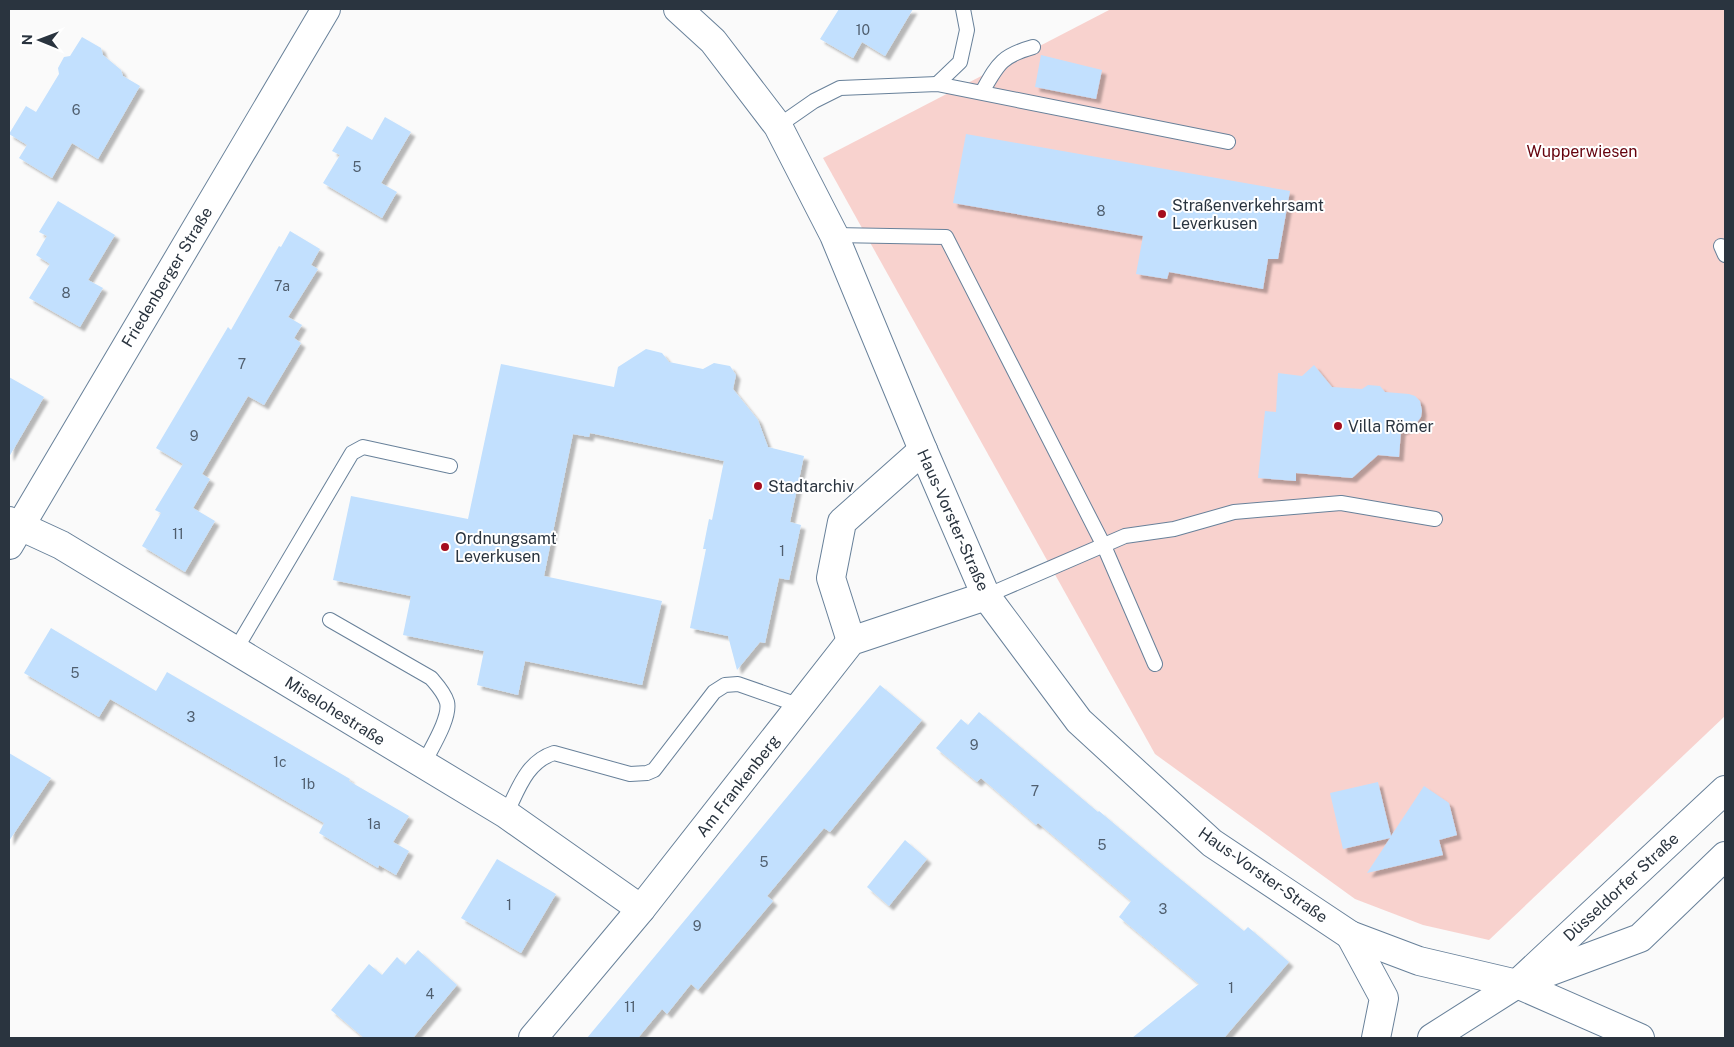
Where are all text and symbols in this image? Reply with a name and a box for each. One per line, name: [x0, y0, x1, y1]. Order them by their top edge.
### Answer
north arrow: [15, 15, 65, 65]
house number: 10: [856, 22, 870, 38]
text: N: [19, 34, 35, 45]
house number: 6: [72, 102, 81, 118]
park label: Wupperwiesen: [1526, 142, 1638, 161]
house number: 5: [353, 159, 362, 175]
place label: Straßenverkehrsamt Leverkusen: [1172, 196, 1324, 233]
house number: 8: [1096, 203, 1106, 219]
street label: Friedenberger Straße: [118, 204, 216, 350]
marker: Straßenverkehrsamt Leverkusen: [1156, 208, 1168, 220]
house number: 7a: [274, 278, 290, 294]
house number: 8: [61, 285, 71, 301]
house number: 7: [238, 356, 246, 372]
place label: Villa Römer: [1348, 417, 1434, 436]
marker: Villa Römer: [1332, 420, 1344, 432]
house number: 9: [190, 428, 199, 444]
street label: Haus-Vorster-Straße: [913, 446, 993, 594]
place label: Stadtarchiv: [768, 477, 854, 496]
marker: Stadtarchiv: [752, 480, 764, 492]
house number: 11: [172, 526, 184, 542]
place label: Ordnungsamt Leverkusen: [455, 529, 557, 566]
marker: Ordnungsamt Leverkusen: [439, 541, 451, 553]
house number: 1: [779, 543, 785, 559]
house number: 5: [71, 665, 80, 681]
street label: Miselohestraße: [281, 673, 389, 749]
house number: 3: [187, 709, 196, 725]
street label: Am Frankenberg: [692, 731, 784, 841]
house number: 9: [970, 737, 979, 753]
house number: 1c: [273, 754, 287, 770]
house number: 1b: [301, 776, 315, 792]
house number: 7: [1031, 783, 1039, 799]
house number: 1a: [367, 816, 381, 832]
street label: Haus-Vorster-Straße: [1195, 823, 1331, 927]
street label: Düsseldorfer Straße: [1560, 829, 1682, 945]
house number: 5: [1098, 837, 1107, 853]
house number: 5: [760, 854, 769, 870]
house number: 1: [506, 897, 512, 913]
house number: 3: [1159, 901, 1168, 917]
house number: 9: [693, 918, 702, 934]
house number: 1: [1228, 980, 1234, 996]
house number: 4: [426, 986, 435, 1002]
house number: 11: [624, 999, 636, 1015]

